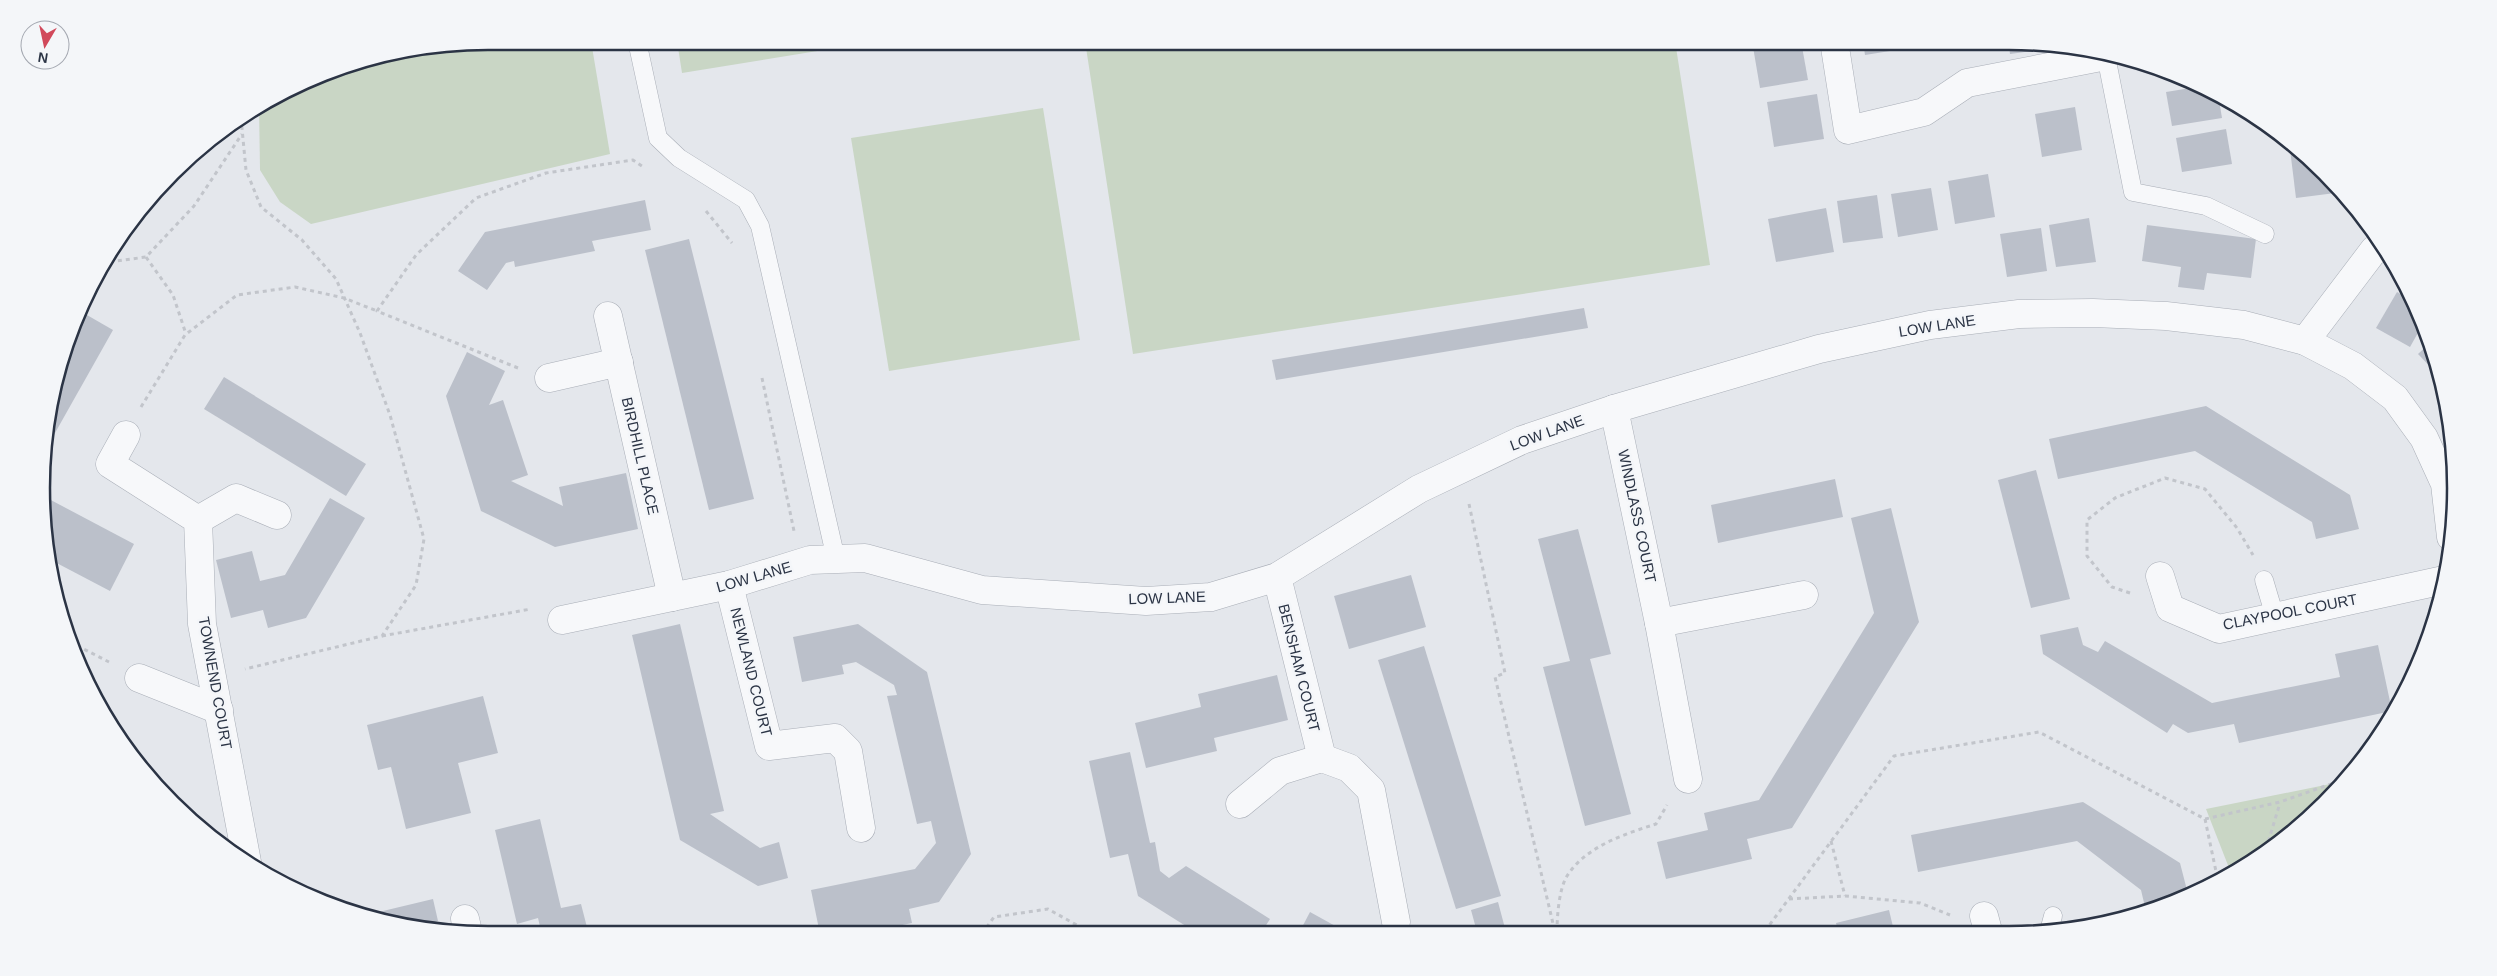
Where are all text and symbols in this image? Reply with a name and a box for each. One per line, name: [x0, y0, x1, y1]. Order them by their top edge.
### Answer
north arrow: [20, 20, 70, 70]
text: N: [37, 49, 49, 67]
street label: LOW LANE: [1897, 311, 1977, 340]
street label: BIRDHILL PLACE: [619, 395, 662, 516]
street label: LOW LANE: [1507, 411, 1586, 454]
street label: WINDLASS COURT: [1615, 448, 1660, 584]
street label: LOW LANE: [714, 558, 793, 595]
street label: LOW LANE: [1128, 588, 1206, 607]
street label: CLAYPOOL COURT: [2221, 590, 2358, 633]
street label: BENSHAM COURT: [1275, 602, 1324, 734]
street label: NEWLAND COURT: [727, 606, 776, 738]
street label: TOWNEND COURT: [195, 615, 236, 751]

